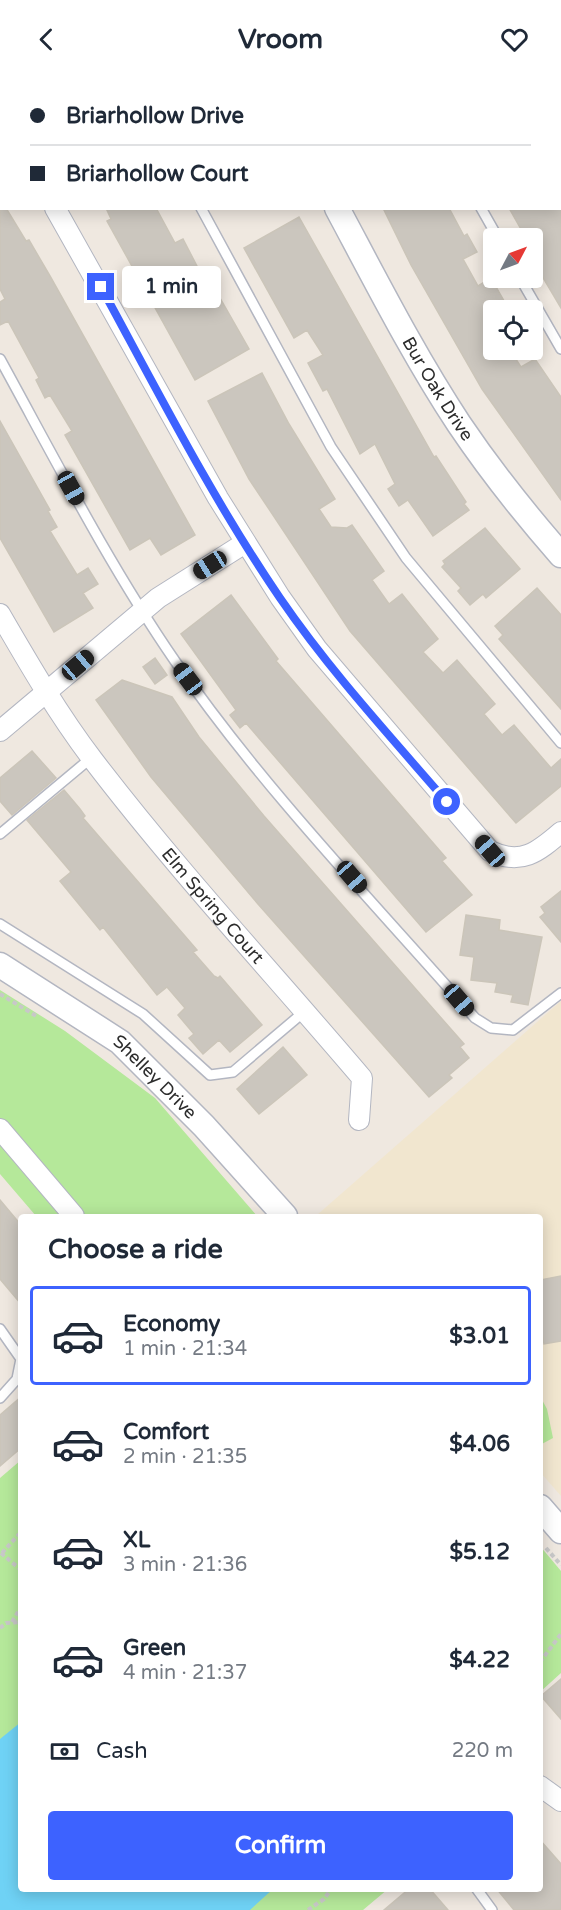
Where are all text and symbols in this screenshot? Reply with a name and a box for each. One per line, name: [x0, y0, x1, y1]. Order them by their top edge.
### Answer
icon: back: [30, 23, 63, 56]
text: Vroom: [238, 23, 323, 56]
icon: heart: [498, 23, 531, 56]
text: Briarhollow Drive: [66, 103, 244, 129]
text: Briarhollow Court: [66, 161, 248, 187]
north arrow: [483, 228, 543, 288]
map controls: [483, 228, 543, 360]
callout: 1 min: [122, 266, 221, 308]
route end: [87, 273, 114, 300]
text: 1 min: [145, 275, 198, 299]
button: locate: [483, 300, 543, 360]
street label: Bur Oak Drive: [397, 333, 478, 445]
car: [54, 468, 88, 508]
car: [190, 548, 230, 582]
car: [58, 647, 98, 683]
car: [170, 659, 206, 699]
route start: [433, 788, 460, 815]
car: [471, 832, 509, 870]
street label: Elm Spring Court: [157, 843, 269, 968]
car: [333, 858, 371, 896]
car: [440, 981, 478, 1019]
street label: Shelley Drive: [109, 1030, 202, 1124]
text: Choose a ride: [48, 1233, 223, 1266]
icon: car: [51, 1309, 105, 1363]
text: Economy: [123, 1311, 220, 1337]
text: $3.01: [449, 1323, 510, 1349]
text: 1 min · 21:34: [123, 1337, 247, 1361]
icon: car: [51, 1417, 105, 1471]
text: Comfort: [123, 1419, 209, 1445]
text: $4.06: [449, 1431, 510, 1457]
text: 2 min · 21:35: [123, 1445, 247, 1469]
icon: car: [51, 1525, 105, 1579]
text: XL: [123, 1527, 150, 1553]
text: $5.12: [449, 1539, 510, 1565]
text: 3 min · 21:36: [123, 1553, 247, 1577]
icon: car: [51, 1633, 105, 1687]
text: Green: [123, 1635, 186, 1661]
text: $4.22: [449, 1647, 510, 1673]
text: 4 min · 21:37: [123, 1661, 247, 1685]
icon: cash: [48, 1735, 81, 1768]
text: Cash: [96, 1738, 148, 1764]
text: 220 m: [452, 1739, 513, 1763]
button: Confirm: [48, 1811, 513, 1880]

